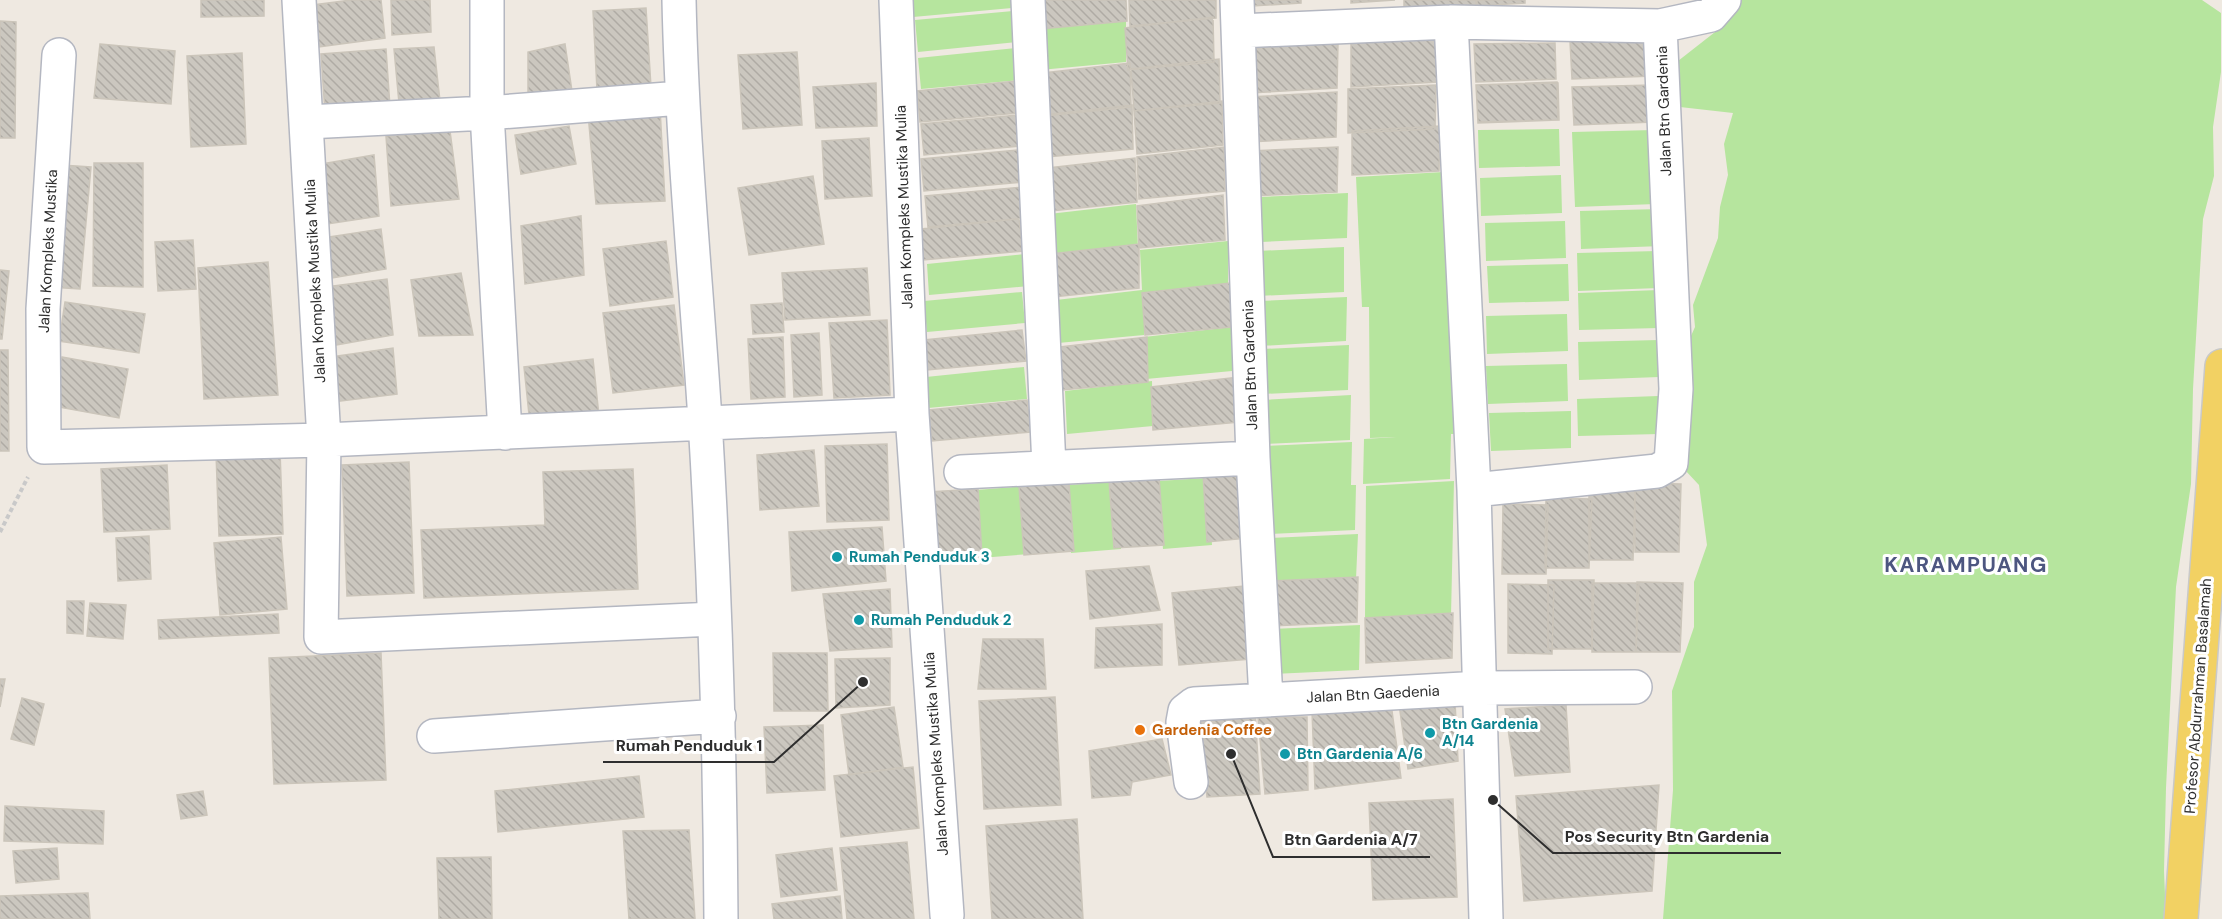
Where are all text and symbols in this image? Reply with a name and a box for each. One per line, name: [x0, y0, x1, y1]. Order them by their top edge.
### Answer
street label: Jalan Btn Gardenia: [1652, 45, 1676, 177]
street label: Jalan Kompleks Mustika Mulia: [890, 105, 918, 309]
street label: Jalan Kompleks Mustika: [34, 169, 62, 333]
street label: Jalan Kompleks Mustika Mulia: [300, 179, 330, 383]
street label: Jalan Btn Gardenia: [1238, 299, 1262, 431]
place label: Rumah Penduduk 3: [849, 547, 990, 567]
marker: Rumah Penduduk 3: [830, 550, 844, 564]
district label: KARAMPUANG: [1884, 551, 2048, 579]
street label: Profesor Abdurrahman Basalamah: [2180, 578, 2216, 814]
place label: Rumah Penduduk 2: [871, 610, 1012, 630]
marker: Rumah Penduduk 2: [852, 613, 866, 627]
street label: Jalan Kompleks Mustika Mulia: [919, 652, 953, 856]
street label: Jalan Btn Gaedenia: [1306, 681, 1440, 707]
place label: Btn Gardenia A/14: [1442, 714, 1538, 751]
place label: Gardenia Coffee: [1152, 720, 1272, 740]
marker: Gardenia Coffee: [1133, 723, 1147, 737]
marker: Btn Gardenia A/14: [1423, 726, 1437, 740]
callout: Rumah Penduduk 1: [603, 728, 774, 762]
text: Rumah Penduduk 1: [616, 735, 762, 756]
place label: Btn Gardenia A/6: [1297, 744, 1423, 764]
marker: Btn Gardenia A/6: [1278, 747, 1292, 761]
callout: Pos Security Btn Gardenia: [1553, 819, 1781, 853]
callout: Btn Gardenia A/7: [1273, 823, 1430, 857]
text: Pos Security Btn Gardenia: [1565, 826, 1769, 847]
text: Btn Gardenia A/7: [1284, 829, 1418, 850]

